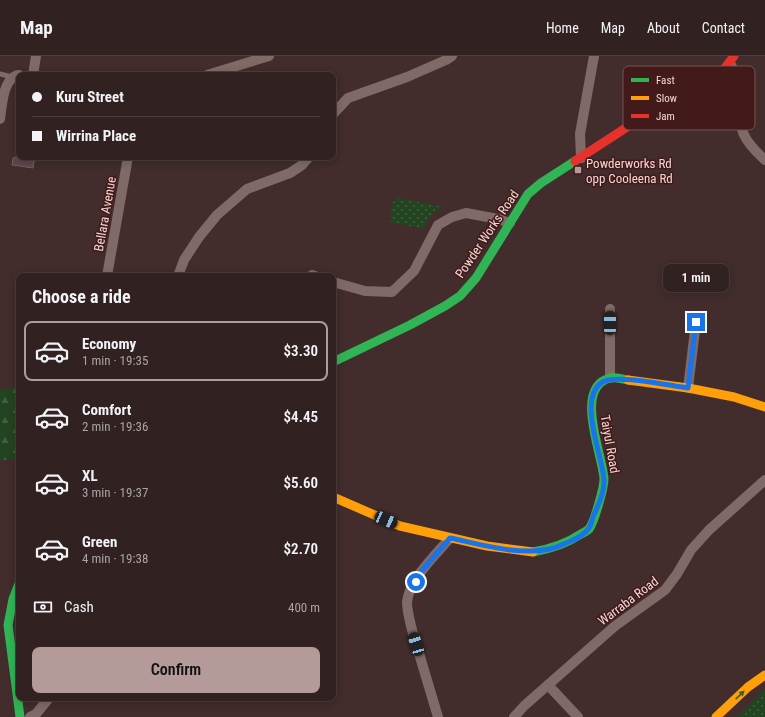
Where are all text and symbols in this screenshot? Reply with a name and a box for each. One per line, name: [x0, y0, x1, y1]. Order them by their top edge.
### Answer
text: Map: [20, 16, 53, 39]
text: Home: [546, 20, 579, 36]
text: Map: [601, 20, 625, 36]
text: About: [647, 20, 680, 36]
text: Contact: [702, 20, 745, 36]
legend: [623, 66, 755, 130]
text: Fast: [656, 74, 675, 87]
text: Kuru Street: [56, 88, 124, 106]
text: Slow: [656, 92, 677, 105]
text: Jam: [656, 110, 675, 123]
text: Wirrina Place: [56, 127, 136, 145]
place label: Powderworks Rd opp Cooleena Rd: [586, 156, 673, 186]
marker: Powderworks Rd opp Cooleena Rd: [573, 165, 583, 175]
street label: Bellara Avenue: [91, 175, 119, 253]
street label: Powder Works Road: [452, 187, 522, 281]
callout: 1 min: [663, 264, 729, 292]
text: 1 min: [682, 270, 710, 285]
text: Choose a ride: [32, 286, 131, 307]
car: [604, 311, 616, 335]
route end: [687, 313, 705, 331]
icon: car: [34, 333, 70, 369]
text: Economy: [82, 335, 136, 353]
text: $3.30: [284, 342, 318, 360]
text: 1 min · 19:35: [82, 353, 148, 368]
icon: car: [34, 399, 70, 435]
text: Comfort: [82, 401, 131, 419]
text: $4.45: [284, 408, 318, 426]
street label: Taiyul Road: [597, 414, 623, 474]
text: 2 min · 19:36: [82, 419, 148, 434]
icon: car: [34, 465, 70, 501]
text: XL: [82, 467, 98, 485]
text: $5.60: [284, 474, 318, 492]
text: 3 min · 19:37: [82, 485, 148, 500]
car: [373, 510, 399, 530]
icon: car: [34, 531, 70, 567]
text: Green: [82, 533, 117, 551]
text: $2.70: [284, 540, 318, 558]
text: 4 min · 19:38: [82, 551, 148, 566]
route start: [407, 573, 425, 591]
street label: Warraba Road: [595, 573, 661, 629]
icon: cash: [32, 596, 54, 618]
text: Cash: [64, 598, 94, 616]
text: 400 m: [288, 600, 320, 615]
car: [407, 631, 425, 657]
button: Confirm: [32, 647, 320, 693]
one-way arrow: [735, 690, 745, 700]

